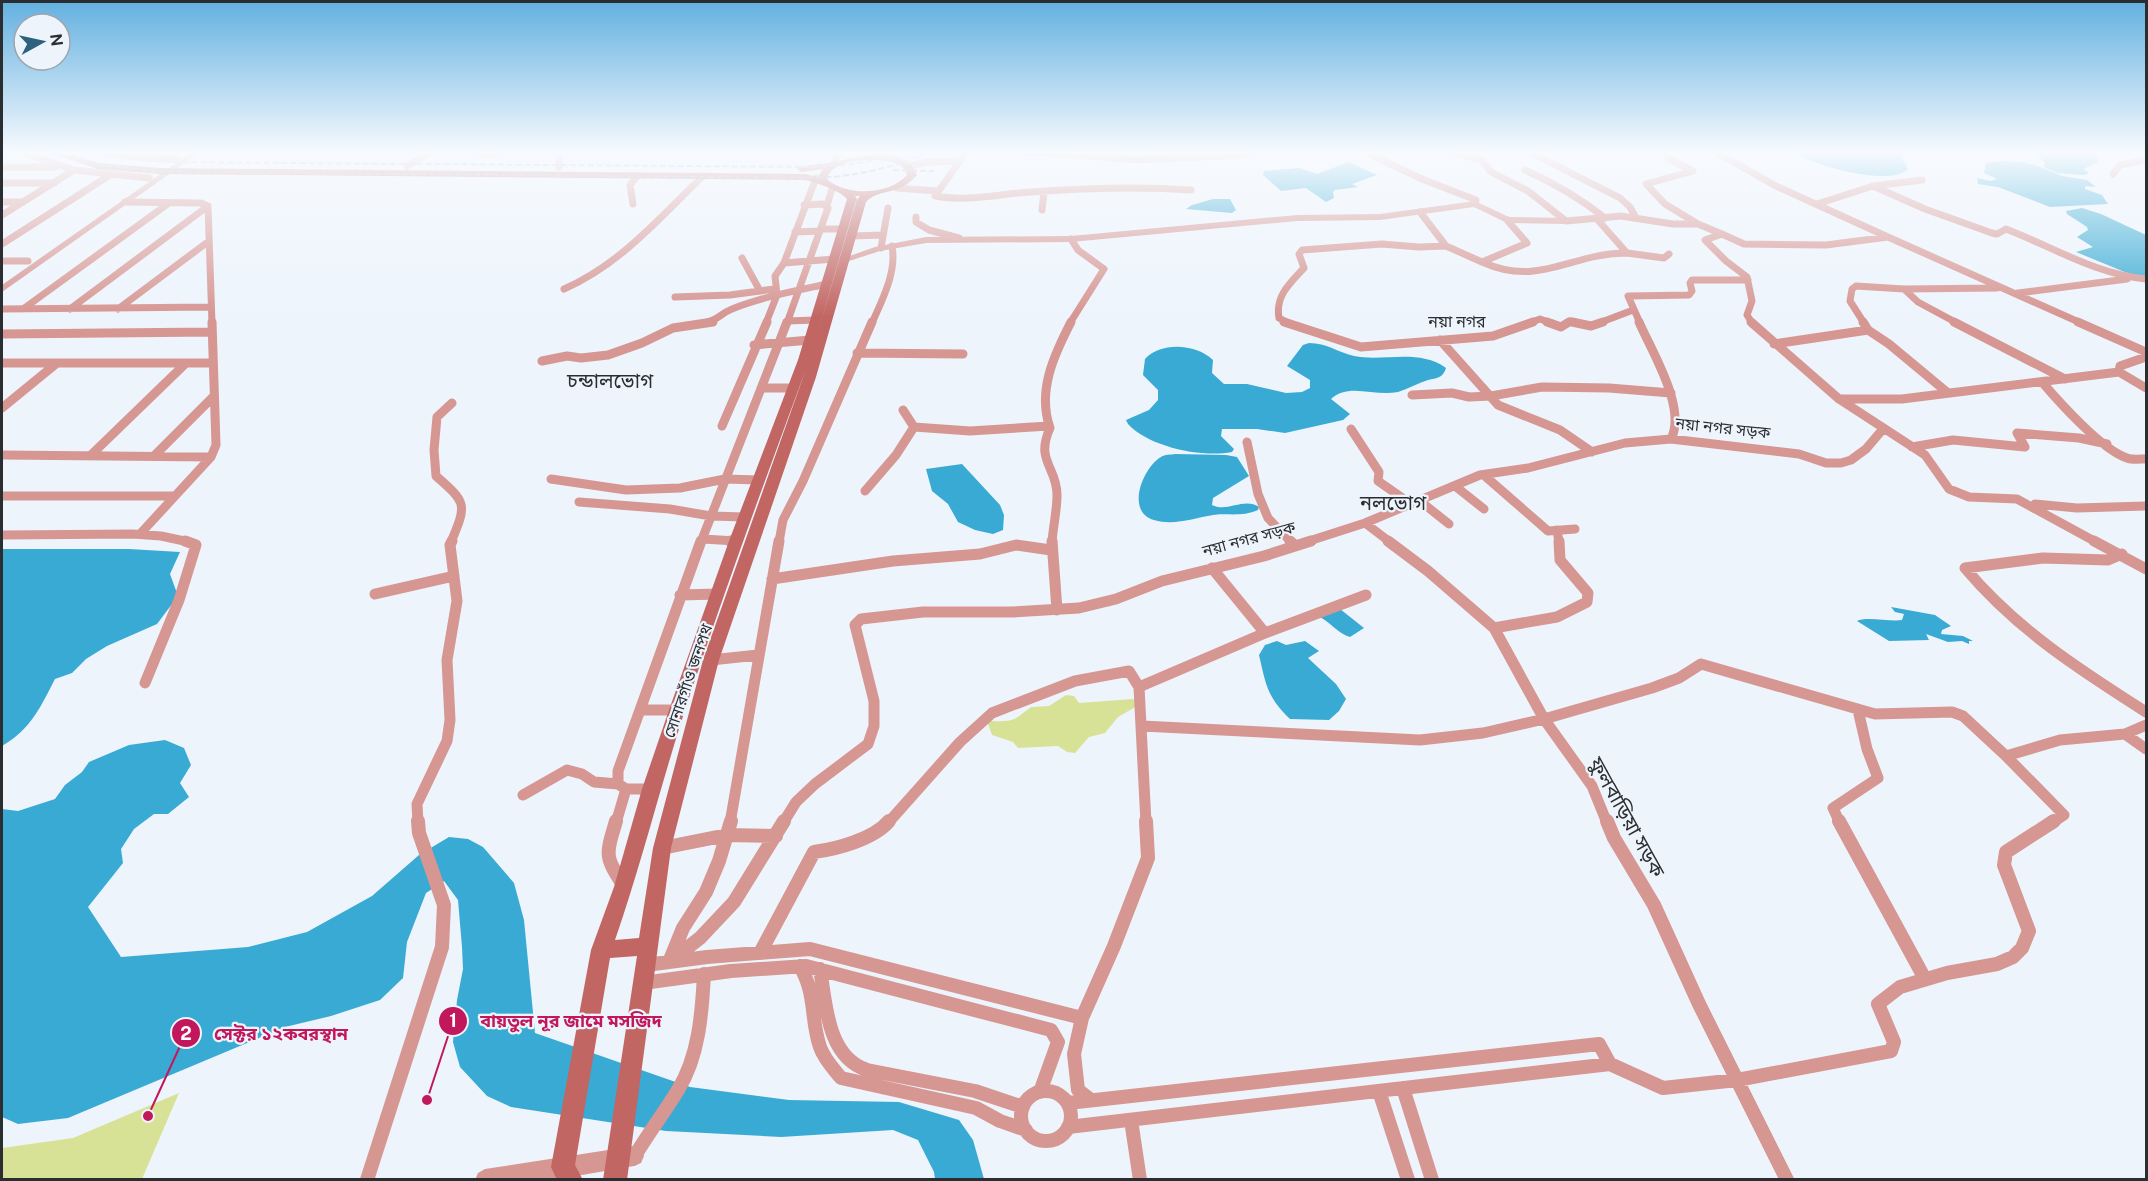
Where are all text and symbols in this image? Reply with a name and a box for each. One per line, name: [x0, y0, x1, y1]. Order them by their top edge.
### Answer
north arrow: [12, 12, 72, 72]
text: N: [46, 32, 67, 48]
district label: নয়া নগর: [1427, 312, 1486, 331]
district label: চন্ডালভোগ: [566, 369, 654, 393]
street label: নয়া নগর সড়ক: [1674, 413, 1773, 443]
district label: নলভোগ: [1359, 491, 1427, 515]
street label: নয়া নগর সড়ক: [1199, 517, 1299, 561]
street label: সোনারগাঁও জনপথ: [660, 621, 717, 740]
street label: ফুলবাড়িয়া সড়ক: [1584, 752, 1670, 882]
callout: বায়তুল নূর জামে মসজিদ: [438, 1003, 674, 1039]
text: 1: [449, 1010, 457, 1031]
text: বায়তুল নূর জামে মসজিদ: [479, 1010, 663, 1033]
callout: সেক্টর ১২কবরস্থান: [171, 1015, 360, 1051]
text: 2: [180, 1023, 192, 1044]
text: সেক্টর ১২কবরস্থান: [214, 1023, 349, 1044]

